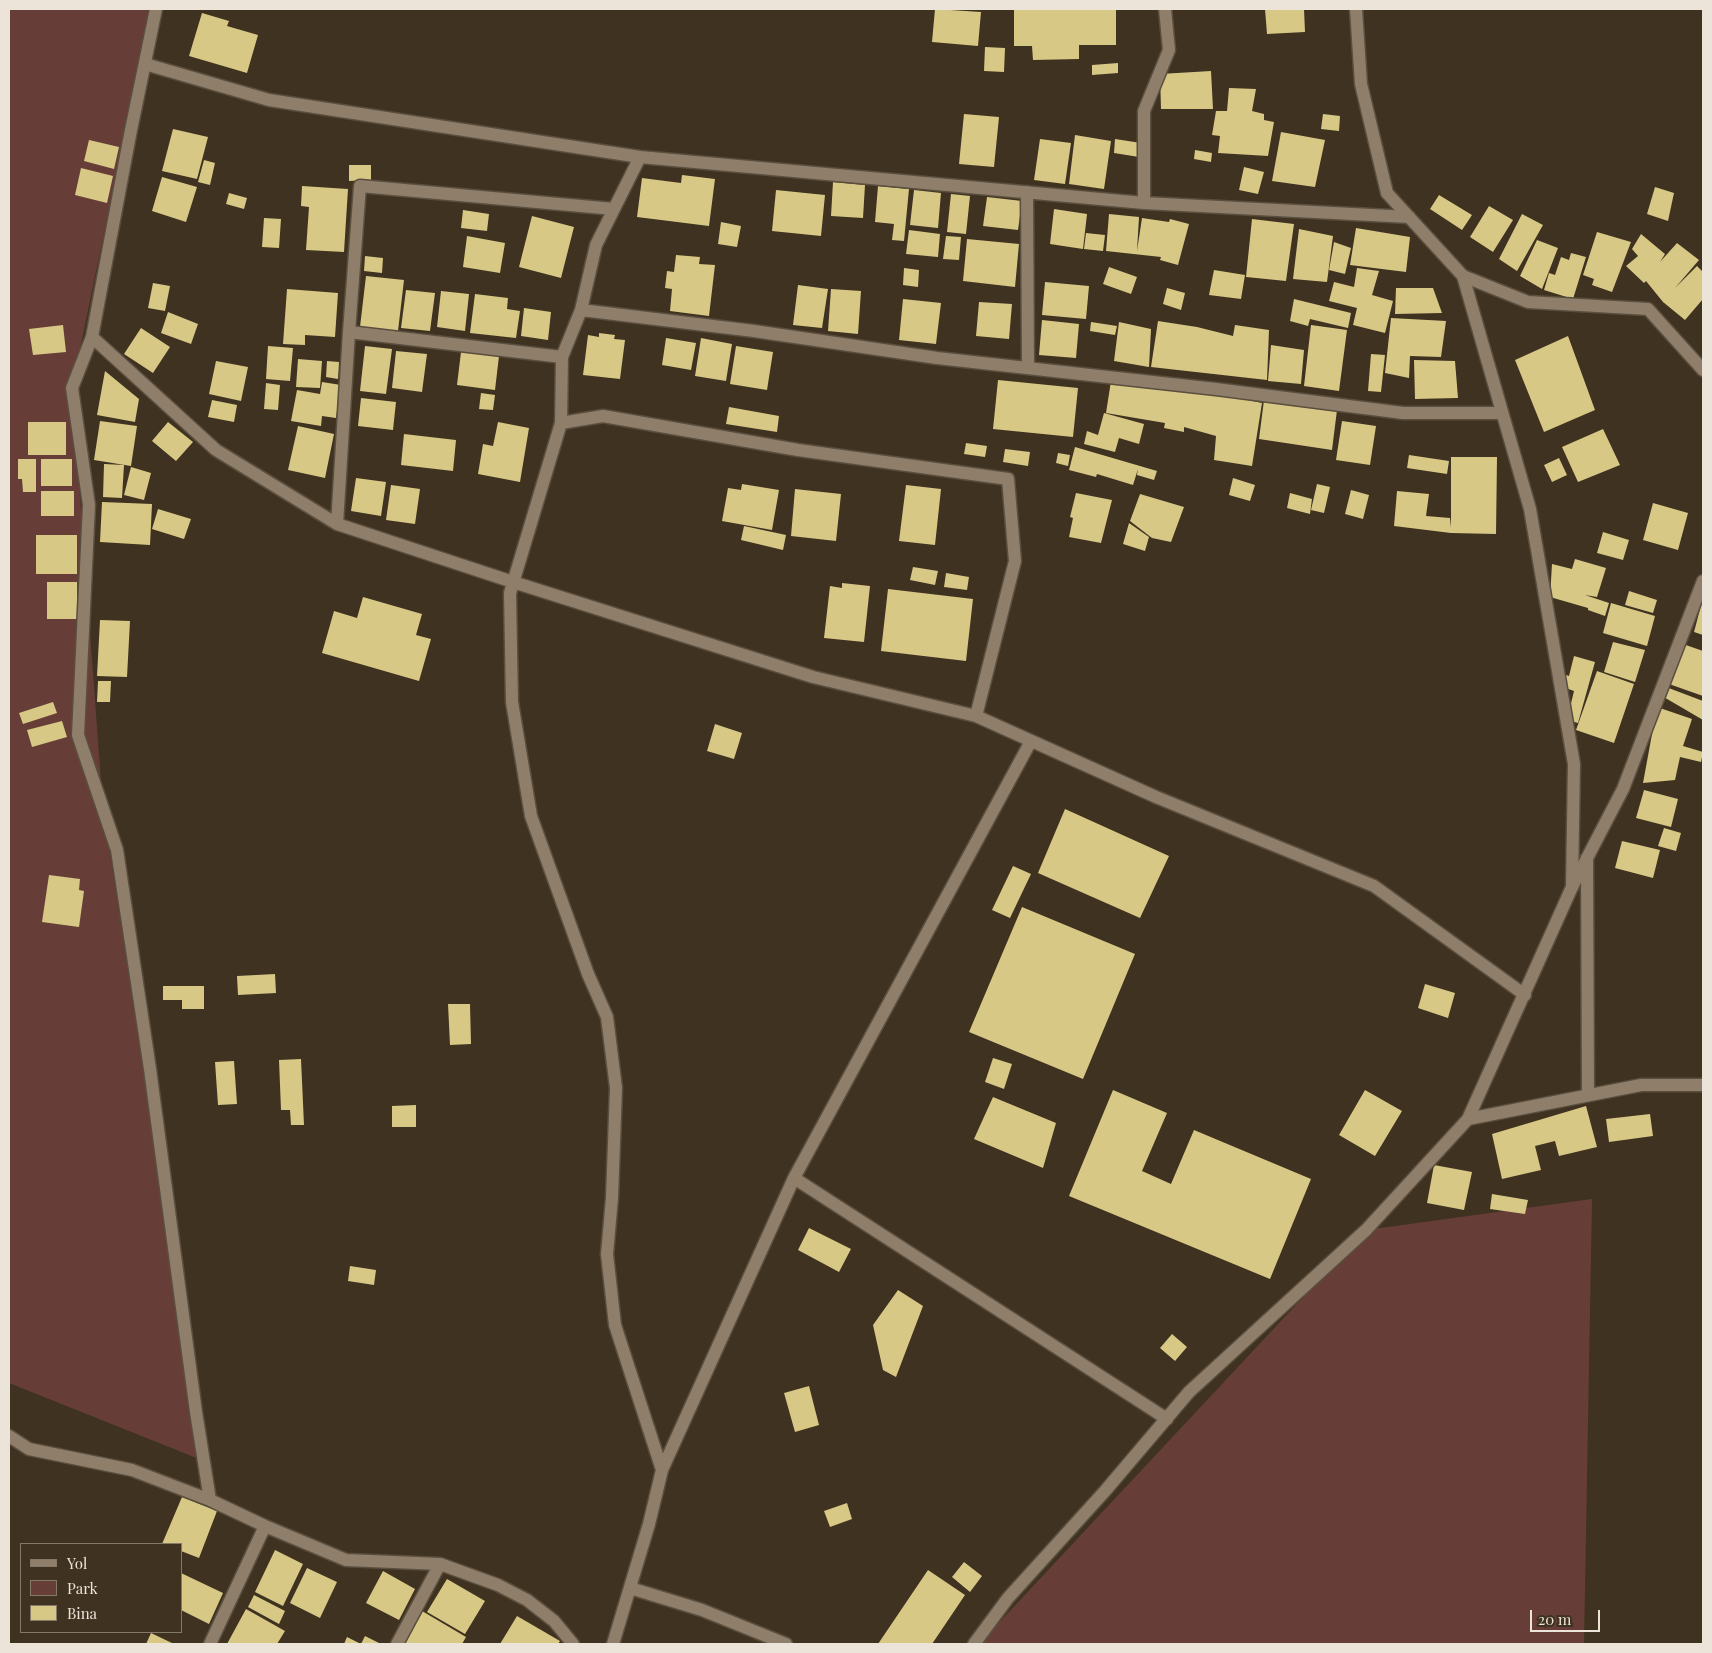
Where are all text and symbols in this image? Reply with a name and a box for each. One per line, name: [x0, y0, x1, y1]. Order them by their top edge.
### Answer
legend: [20, 1543, 182, 1633]
text: Yol: [67, 1553, 87, 1573]
text: Park: [67, 1578, 98, 1598]
scale bar: [1532, 1600, 1602, 1632]
text: Bina: [67, 1603, 97, 1623]
text: 20 m: [1538, 1609, 1571, 1629]

